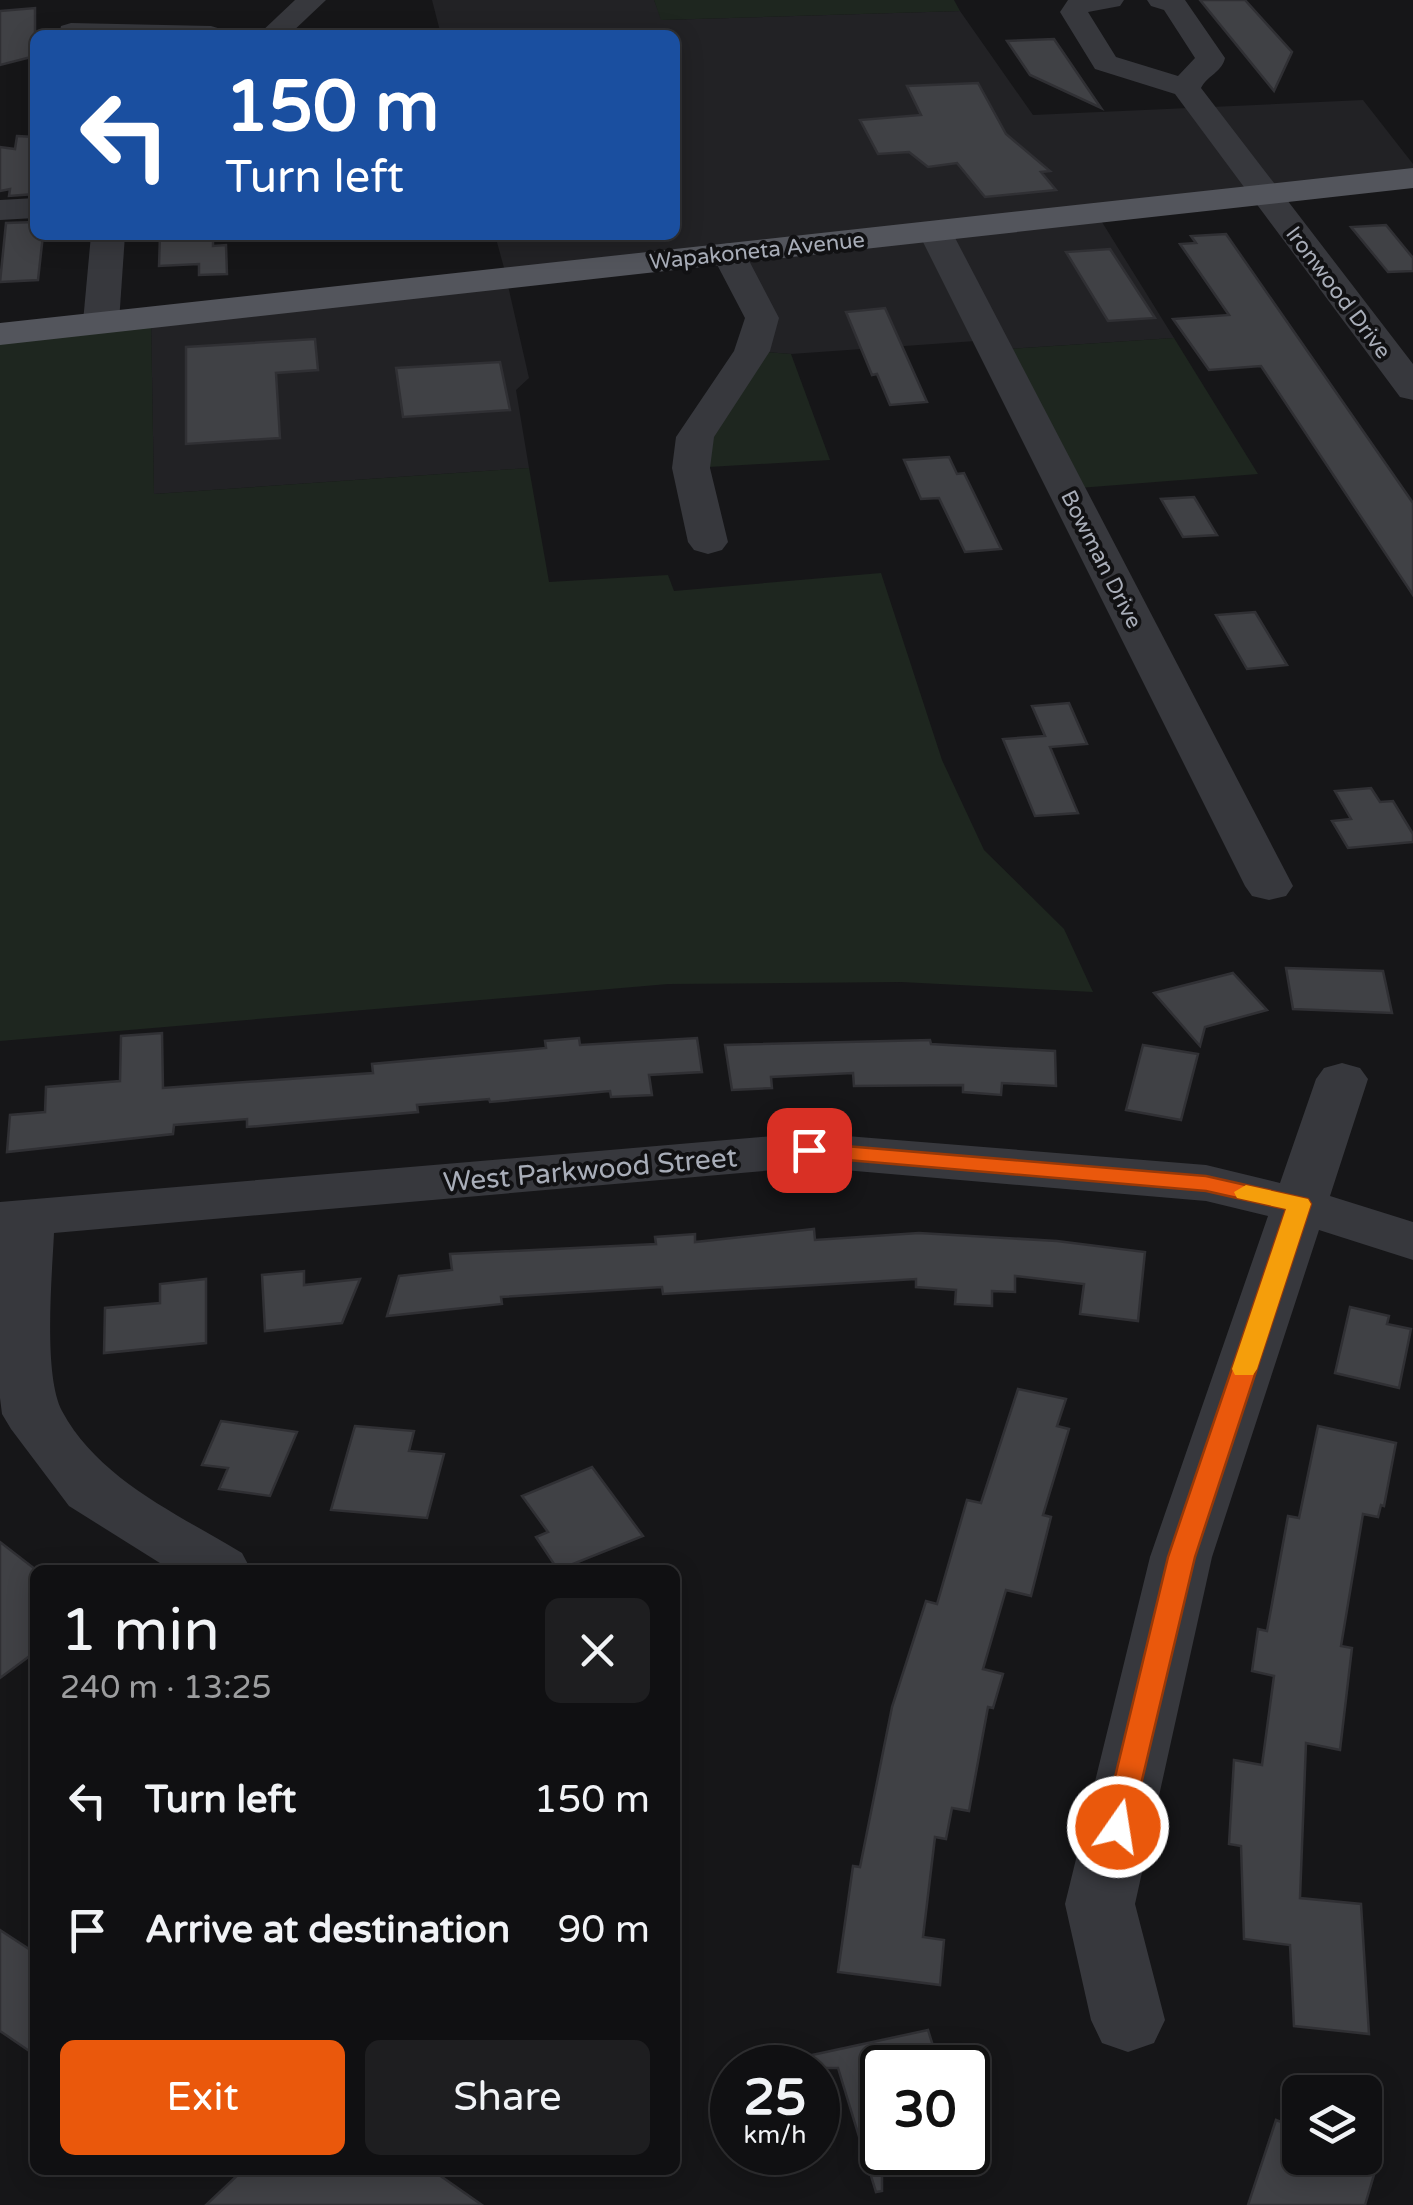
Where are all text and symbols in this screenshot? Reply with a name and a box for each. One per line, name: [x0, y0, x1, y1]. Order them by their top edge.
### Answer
text: 150 m: [225, 66, 439, 150]
icon: left: [60, 70, 190, 200]
text: Turn left: [225, 151, 404, 205]
street label: Ironwood Drive: [1280, 221, 1396, 364]
street label: Wapakoneta Avenue: [648, 227, 866, 275]
street label: Bowman Drive: [1055, 486, 1147, 633]
pin: [767, 1108, 852, 1193]
icon: arrive: [782, 1123, 837, 1178]
street label: West Parkwood Street: [442, 1140, 739, 1200]
text: 1 min: [60, 1595, 220, 1667]
button: close: [545, 1598, 650, 1703]
text: 240 m · 13:25: [60, 1669, 272, 1707]
icon: left: [60, 1773, 115, 1828]
position arrow: [1066, 1775, 1170, 1879]
text: Turn left: [145, 1777, 296, 1823]
text: 150 m: [534, 1777, 650, 1823]
icon: arrive: [60, 1903, 115, 1958]
text: Arrive at destination: [145, 1907, 510, 1953]
text: 90 m: [558, 1907, 650, 1953]
button: Exit: [60, 2040, 345, 2155]
button: Share: [365, 2040, 650, 2155]
speed limit sign: 30: [860, 2045, 990, 2175]
text: 25: [744, 2068, 806, 2128]
map controls: [1282, 2075, 1382, 2175]
button: layers: [1282, 2075, 1382, 2175]
text: km/h: [744, 2120, 806, 2150]

